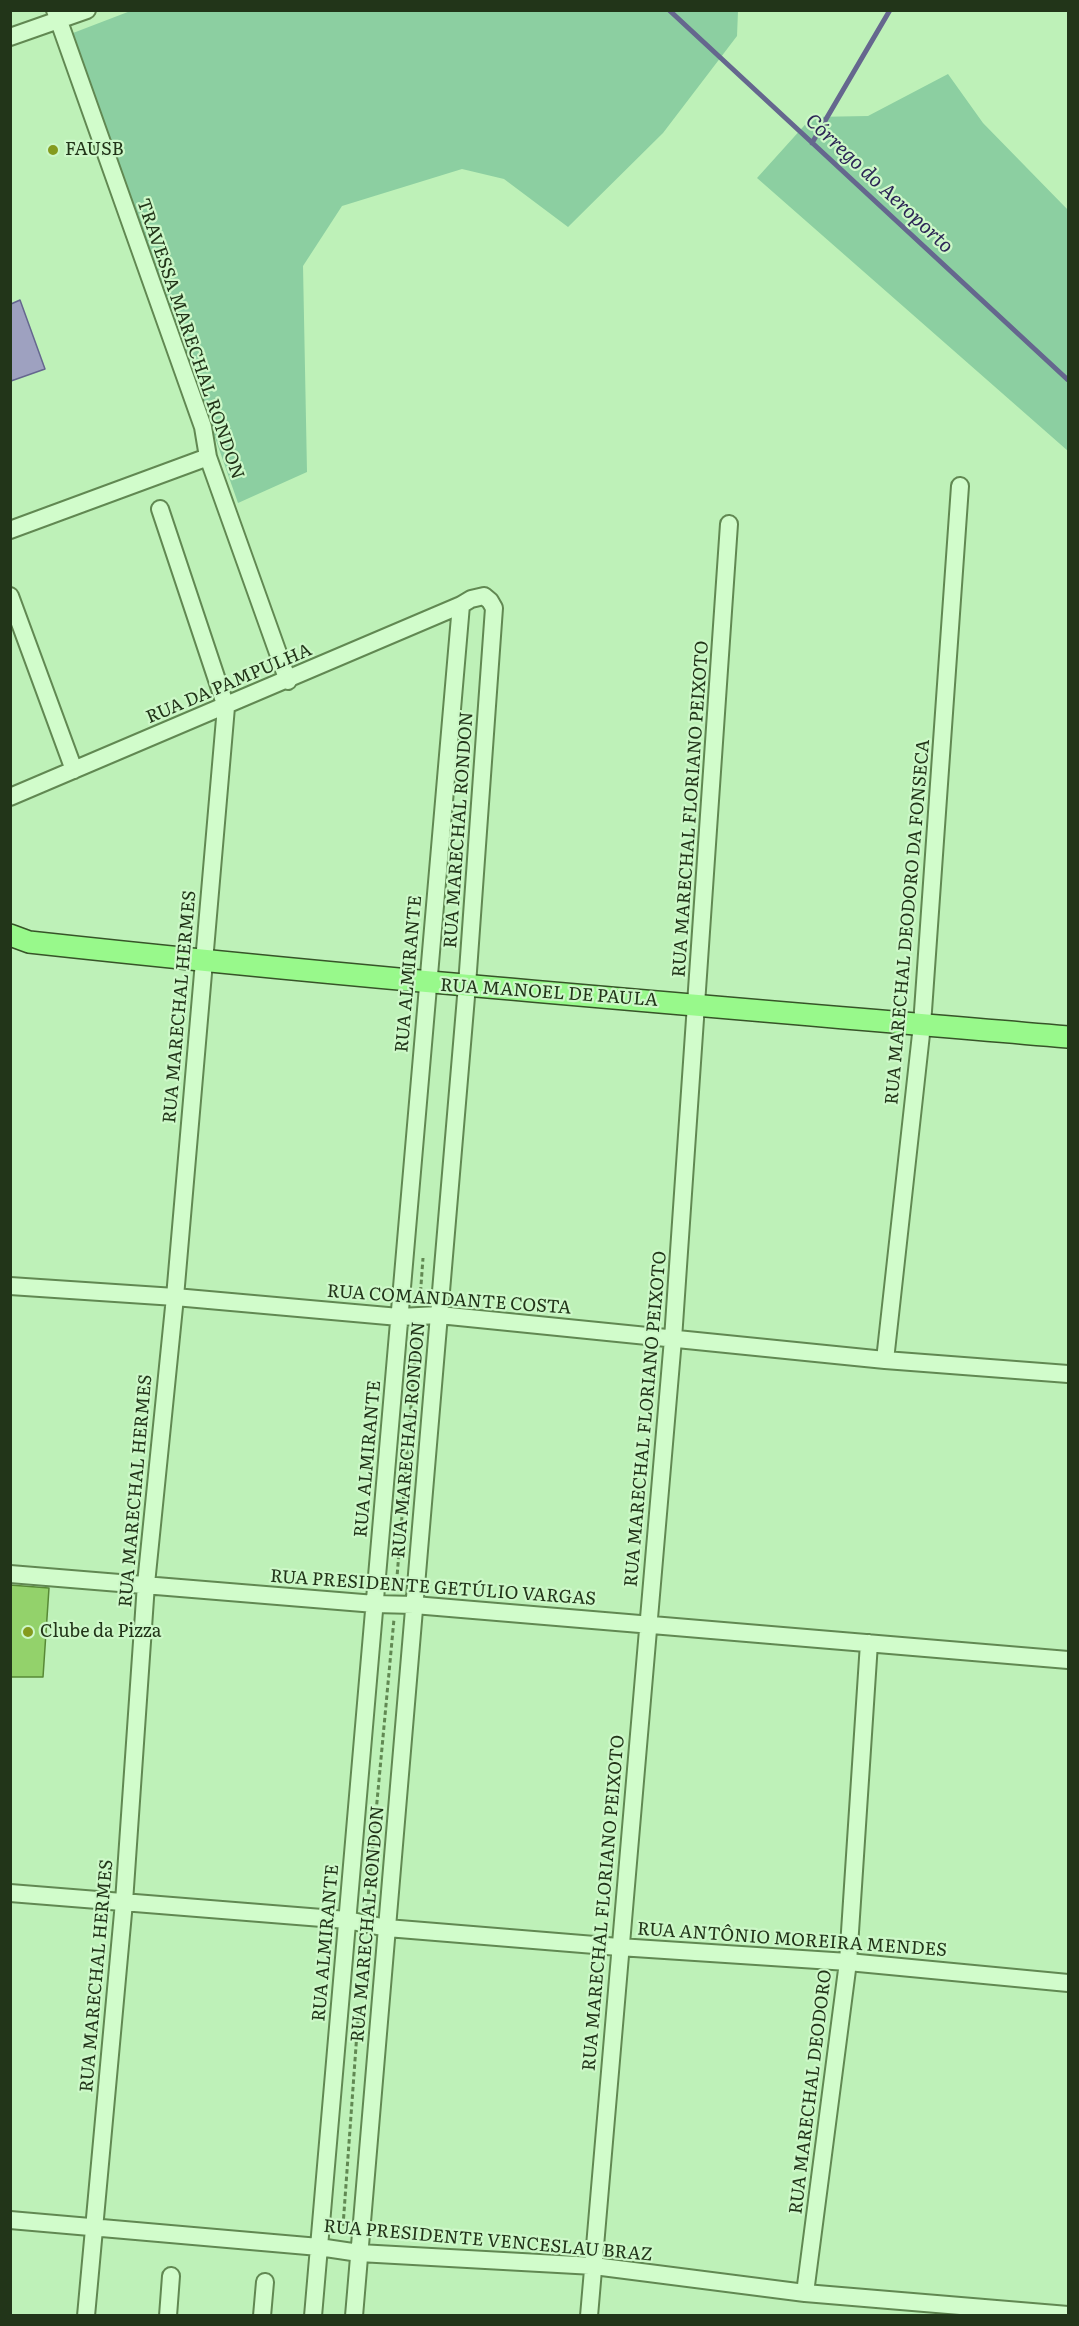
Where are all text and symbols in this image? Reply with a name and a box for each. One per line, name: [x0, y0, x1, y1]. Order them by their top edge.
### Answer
water label: Córrego do Aeroporto: [800, 109, 958, 259]
place label: FAUSB: [65, 139, 124, 161]
marker: FAUSB: [46, 143, 60, 157]
street label: TRAVESSA MARECHAL RONDON: [132, 196, 248, 482]
street label: RUA DA PAMPULHA: [143, 639, 315, 729]
street label: RUA MARECHAL FLORIANO PEIXOTO: [668, 640, 714, 978]
street label: RUA MARECHAL RONDON: [440, 711, 478, 949]
street label: RUA MARECHAL DEODORO DA FONSECA: [881, 738, 935, 1106]
street label: RUA MARECHAL HERMES: [159, 890, 201, 1124]
street label: RUA ALMIRANTE: [391, 894, 427, 1054]
street label: RUA MANOEL DE PAULA: [439, 975, 659, 1011]
street label: RUA MARECHAL FLORIANO PEIXOTO: [621, 1250, 671, 1588]
street label: RUA COMANDANTE COSTA: [326, 1281, 572, 1319]
street label: RUA MARECHAL RONDON: [388, 1321, 430, 1559]
street label: RUA MARECHAL HERMES: [115, 1374, 157, 1608]
street label: RUA ALMIRANTE: [350, 1379, 386, 1539]
street label: RUA PRESIDENTE GETÚLIO VARGAS: [269, 1566, 597, 1610]
place label: Clube da Pizza: [40, 1621, 161, 1643]
marker: Clube da Pizza: [21, 1625, 35, 1639]
street label: RUA MARECHAL FLORIANO PEIXOTO: [579, 1734, 629, 2072]
street label: RUA MARECHAL RONDON: [347, 1805, 389, 2043]
street label: RUA MARECHAL HERMES: [76, 1859, 118, 2093]
street label: RUA ALMIRANTE: [308, 1863, 344, 2023]
street label: RUA ANTÔNIO MOREIRA MENDES: [636, 1918, 948, 1962]
street label: RUA MARECHAL DEODORO: [785, 1968, 837, 2216]
street label: RUA PRESIDENTE VENCESLAU BRAZ: [323, 2216, 653, 2266]

